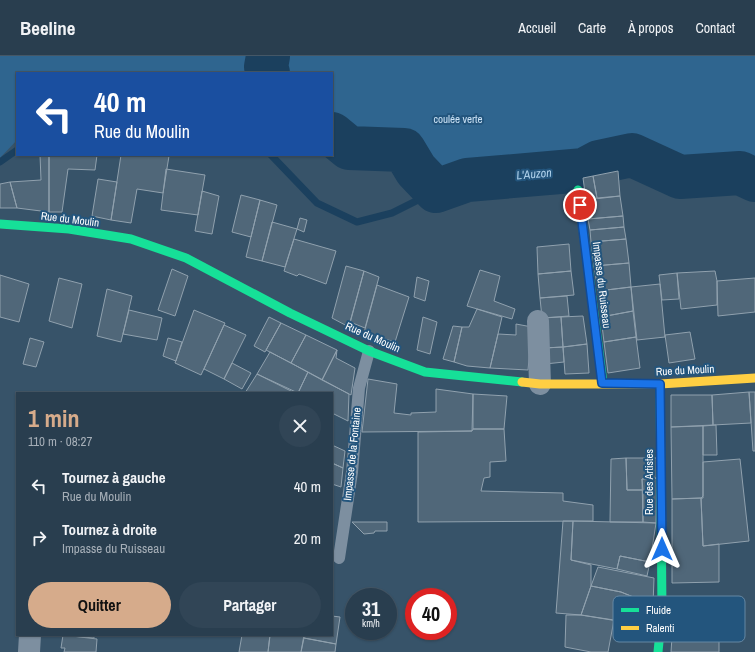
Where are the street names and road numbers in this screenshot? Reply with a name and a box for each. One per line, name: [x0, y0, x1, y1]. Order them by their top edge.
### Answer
street label: Rue du Moulin: [40, 208, 100, 230]
street label: Impasse du Ruisseau: [590, 241, 614, 329]
street label: Rue du Moulin: [343, 319, 403, 355]
street label: Rue du Moulin: [655, 361, 715, 379]
street label: Impasse de la Fontaine: [340, 407, 364, 501]
street label: Rue des Artistes: [642, 448, 656, 515]

